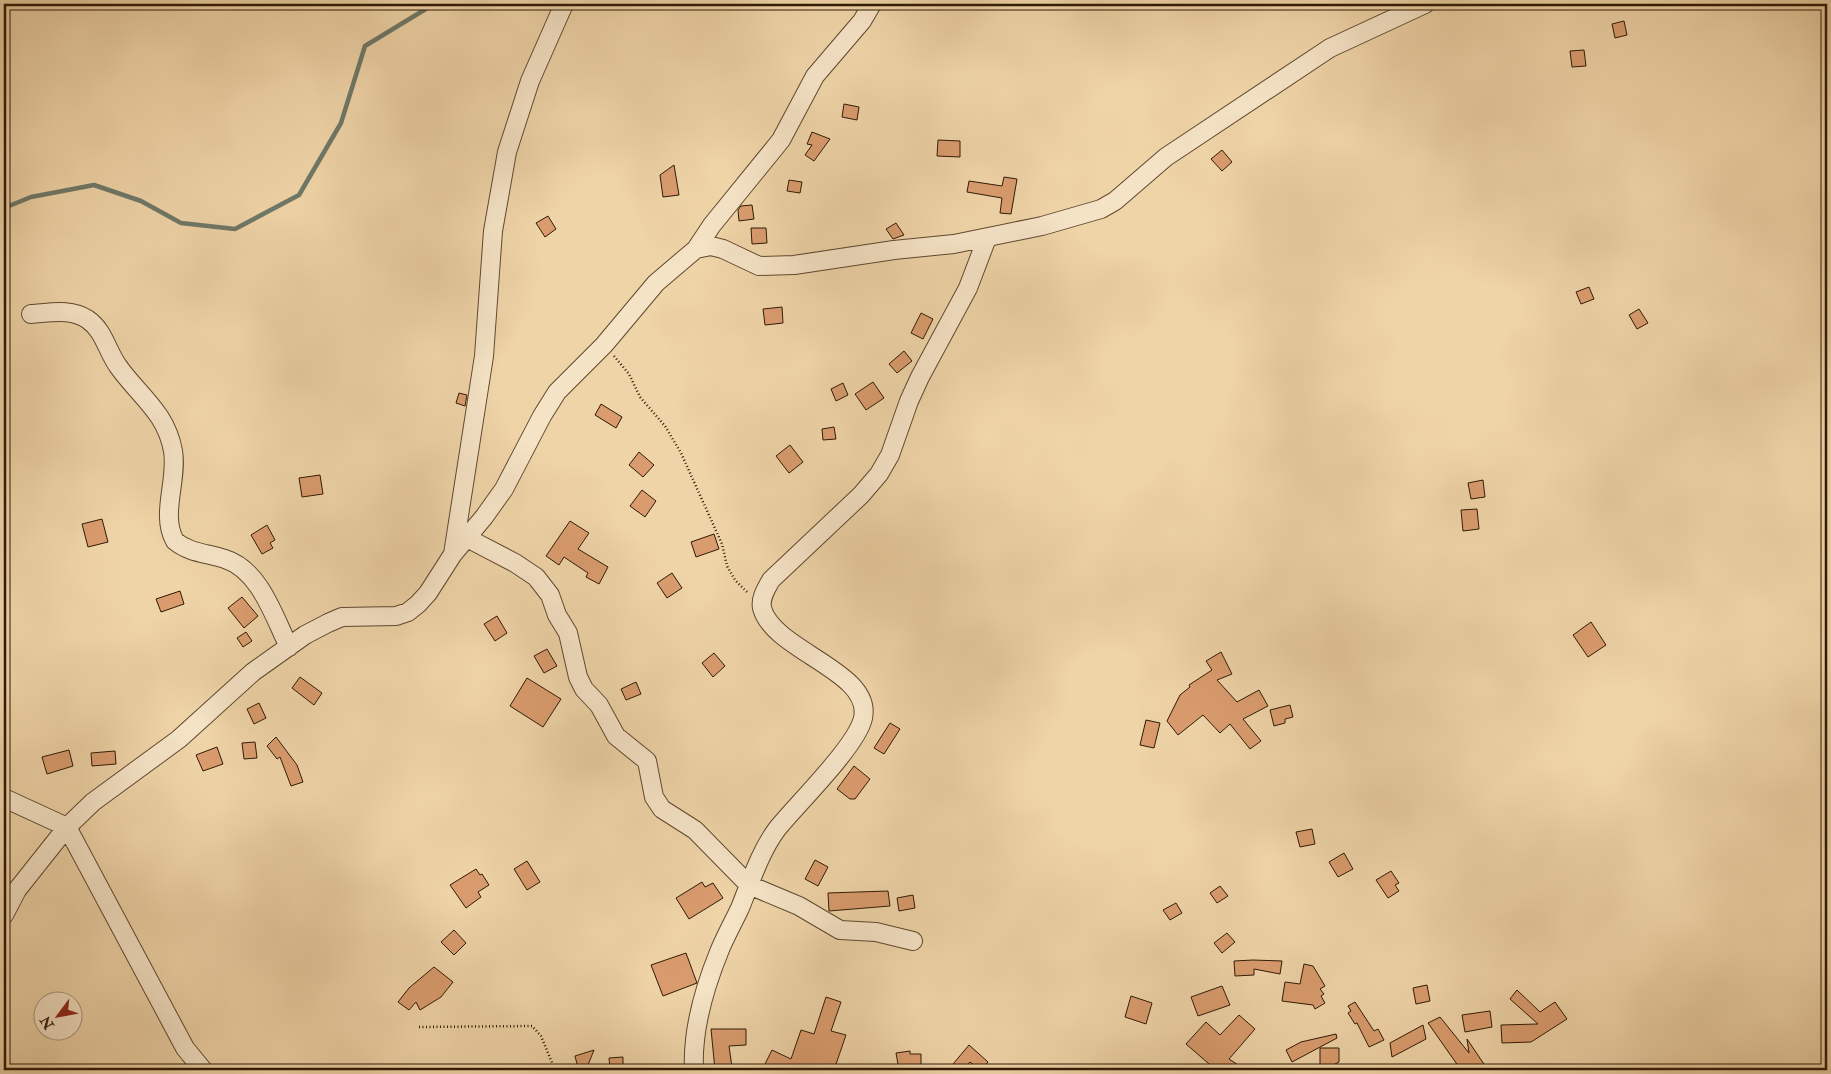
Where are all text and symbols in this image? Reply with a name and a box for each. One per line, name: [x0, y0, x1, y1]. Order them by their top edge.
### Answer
north arrow: [32, 992, 82, 1042]
text: N: [37, 1012, 58, 1033]

